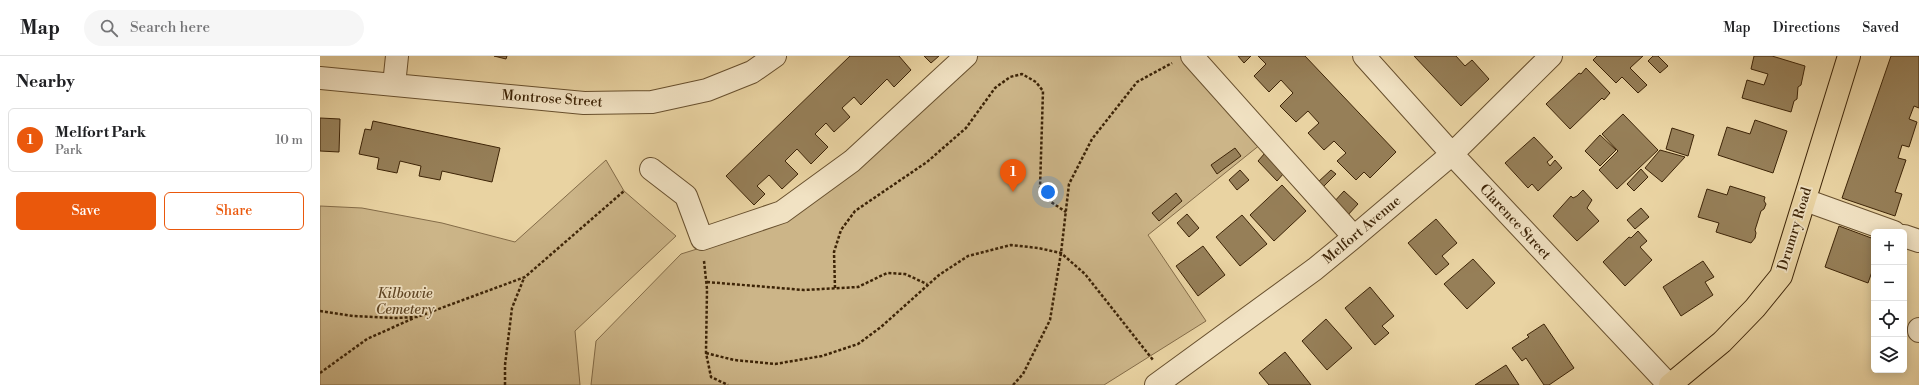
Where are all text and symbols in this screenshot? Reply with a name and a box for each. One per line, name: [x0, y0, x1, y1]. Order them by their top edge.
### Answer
search box: [84, 10, 364, 46]
text: Map: [20, 16, 60, 40]
icon: search: [98, 17, 120, 39]
text: Search here: [130, 18, 210, 37]
text: Map: [1723, 19, 1751, 37]
text: Directions: [1773, 19, 1840, 37]
text: Saved: [1862, 19, 1899, 37]
text: Nearby: [16, 71, 75, 93]
street label: Montrose Street: [501, 86, 603, 112]
text: Melfort Park: [55, 123, 146, 142]
text: 1: [27, 132, 33, 148]
text: 10 m: [275, 132, 303, 148]
text: Park: [55, 142, 82, 158]
pin: 1: [1000, 159, 1026, 192]
street label: Clarence Street: [1475, 180, 1555, 264]
your location: [1038, 182, 1058, 202]
street label: Drumry Road: [1774, 185, 1816, 273]
button: Save: [16, 192, 156, 230]
button: Share: [164, 192, 304, 230]
street label: Melfort Avenue: [1319, 192, 1405, 268]
map controls: [1871, 229, 1907, 373]
button: +: [1871, 229, 1907, 265]
button: −: [1871, 265, 1907, 301]
park label: Kilbowie Cemetery: [376, 285, 435, 319]
button: locate: [1871, 301, 1907, 337]
button: layers: [1871, 337, 1907, 373]

